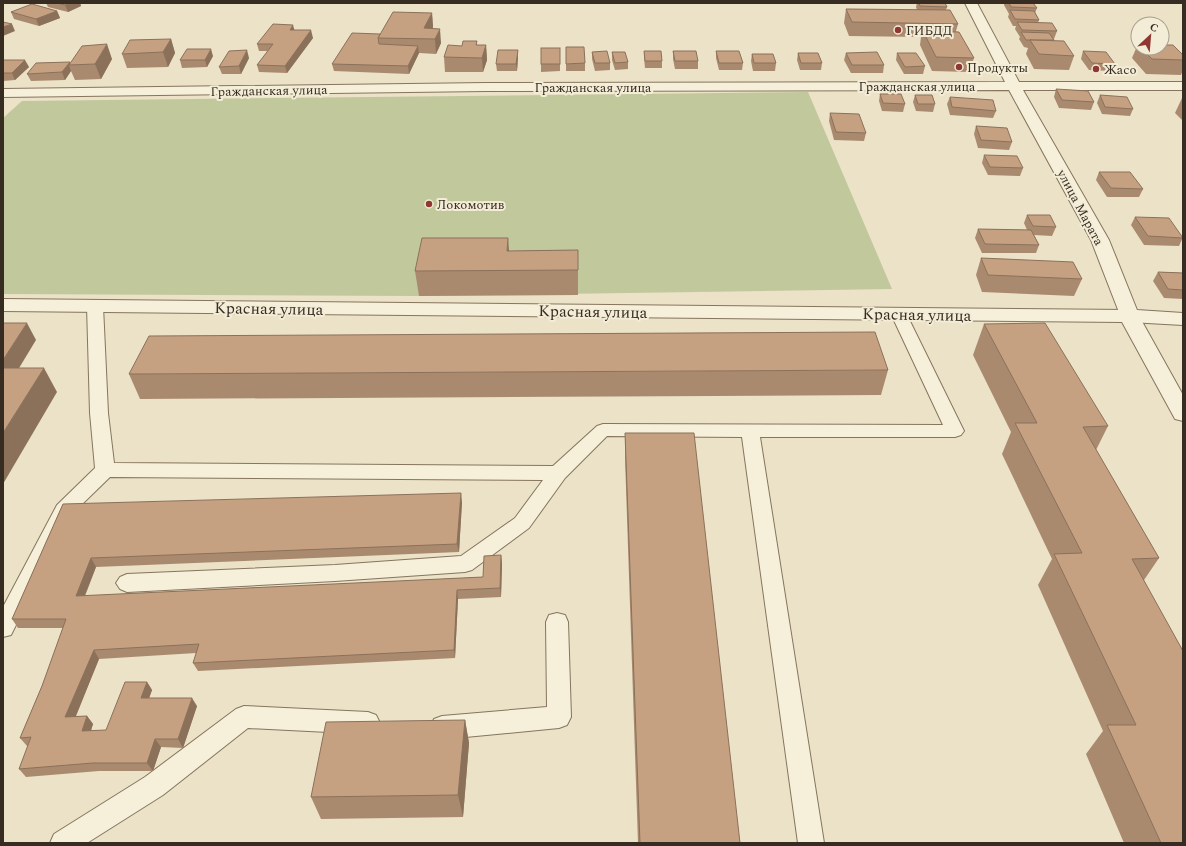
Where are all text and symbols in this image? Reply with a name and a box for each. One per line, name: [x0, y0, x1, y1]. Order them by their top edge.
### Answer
north arrow: [1130, 16, 1170, 56]
text: С: [1147, 18, 1162, 37]
place label: ГИБДД: [906, 21, 952, 41]
marker: ГИБДД: [893, 25, 903, 35]
place label: Продукты: [967, 58, 1028, 78]
place label: Жасо: [1104, 60, 1136, 80]
marker: Продукты: [954, 62, 964, 72]
marker: Жасо: [1091, 64, 1101, 74]
street label: Гражданская улица: [859, 77, 976, 97]
street label: Гражданская улица: [535, 78, 652, 98]
street label: Гражданская улица: [210, 80, 328, 102]
street label: улица Марата: [1051, 165, 1109, 250]
place label: Локомотив: [437, 195, 505, 215]
marker: Локомотив: [424, 199, 434, 209]
street label: Красная улица: [214, 296, 324, 322]
street label: Красная улица: [538, 299, 648, 325]
street label: Красная улица: [862, 302, 972, 328]

